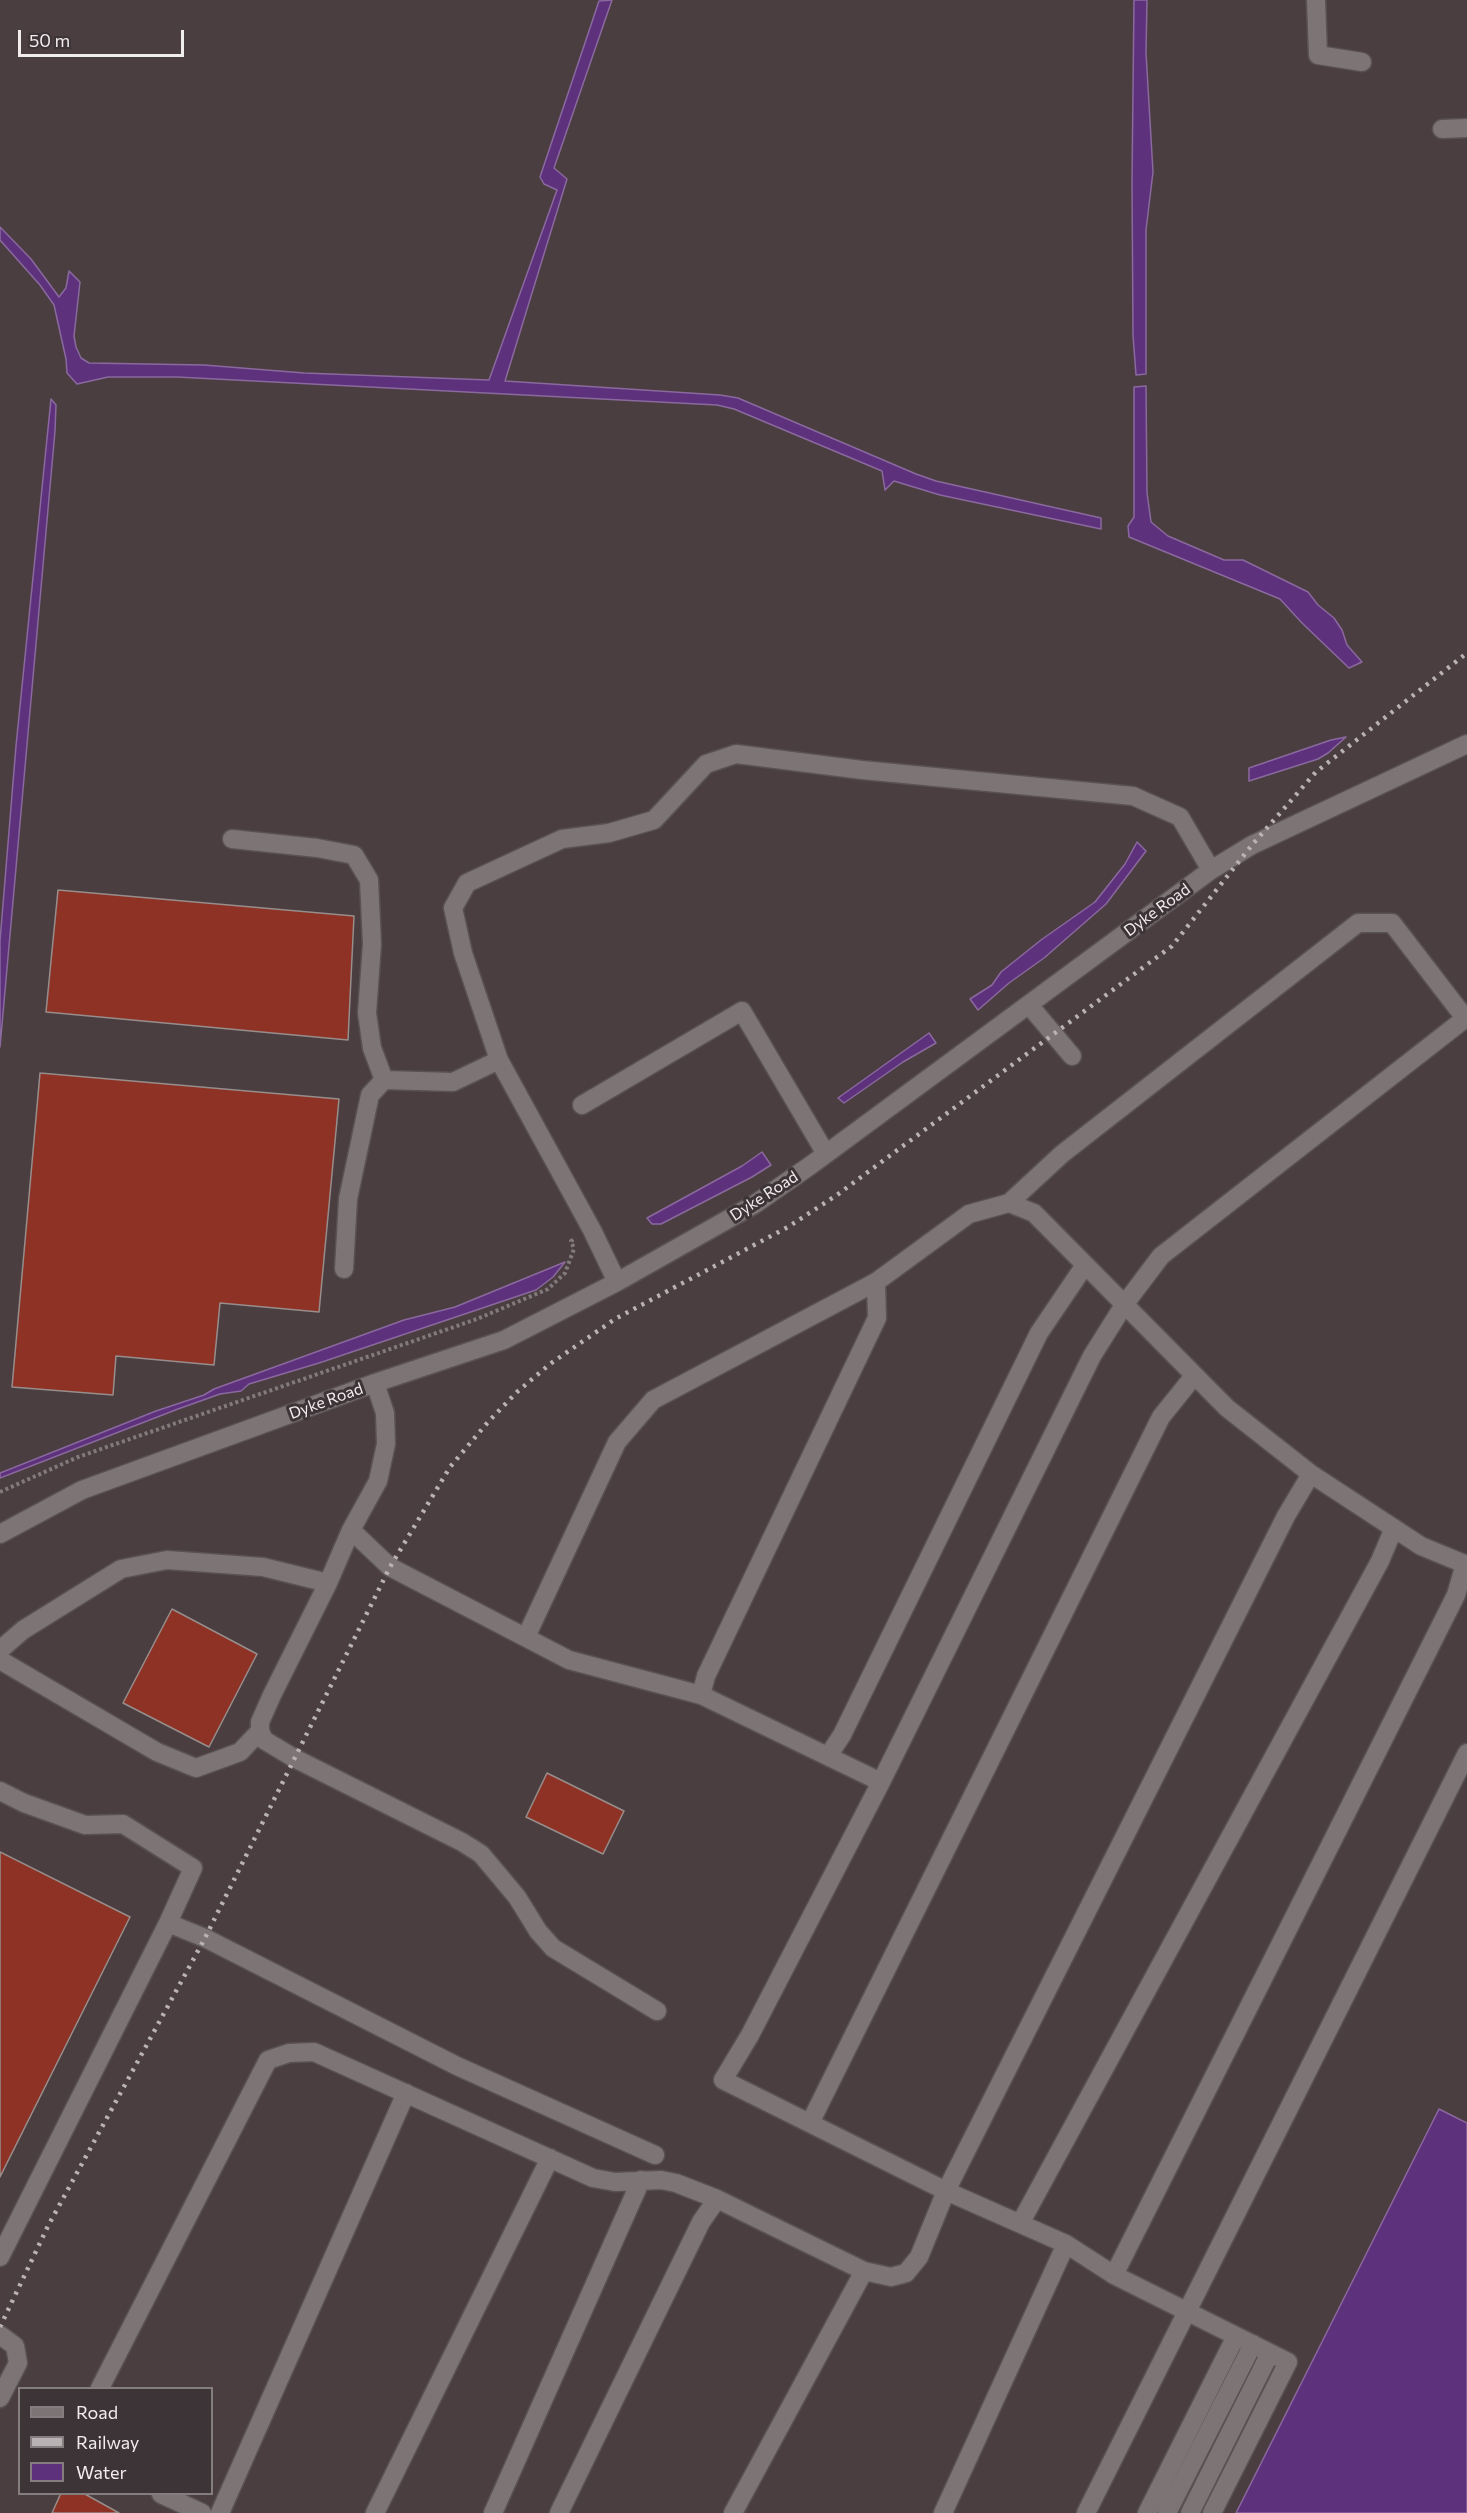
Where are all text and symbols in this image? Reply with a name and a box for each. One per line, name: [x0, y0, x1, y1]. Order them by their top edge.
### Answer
scale bar: [21, 18, 188, 56]
text: 50 m: [29, 29, 70, 51]
street label: Dyke Road: [1120, 880, 1194, 940]
street label: Dyke Road: [726, 1167, 802, 1225]
street label: Dyke Road: [286, 1379, 366, 1423]
legend: [18, 2387, 213, 2495]
text: Road: [76, 2401, 118, 2423]
text: Railway: [76, 2431, 139, 2453]
text: Water: [76, 2461, 127, 2483]

